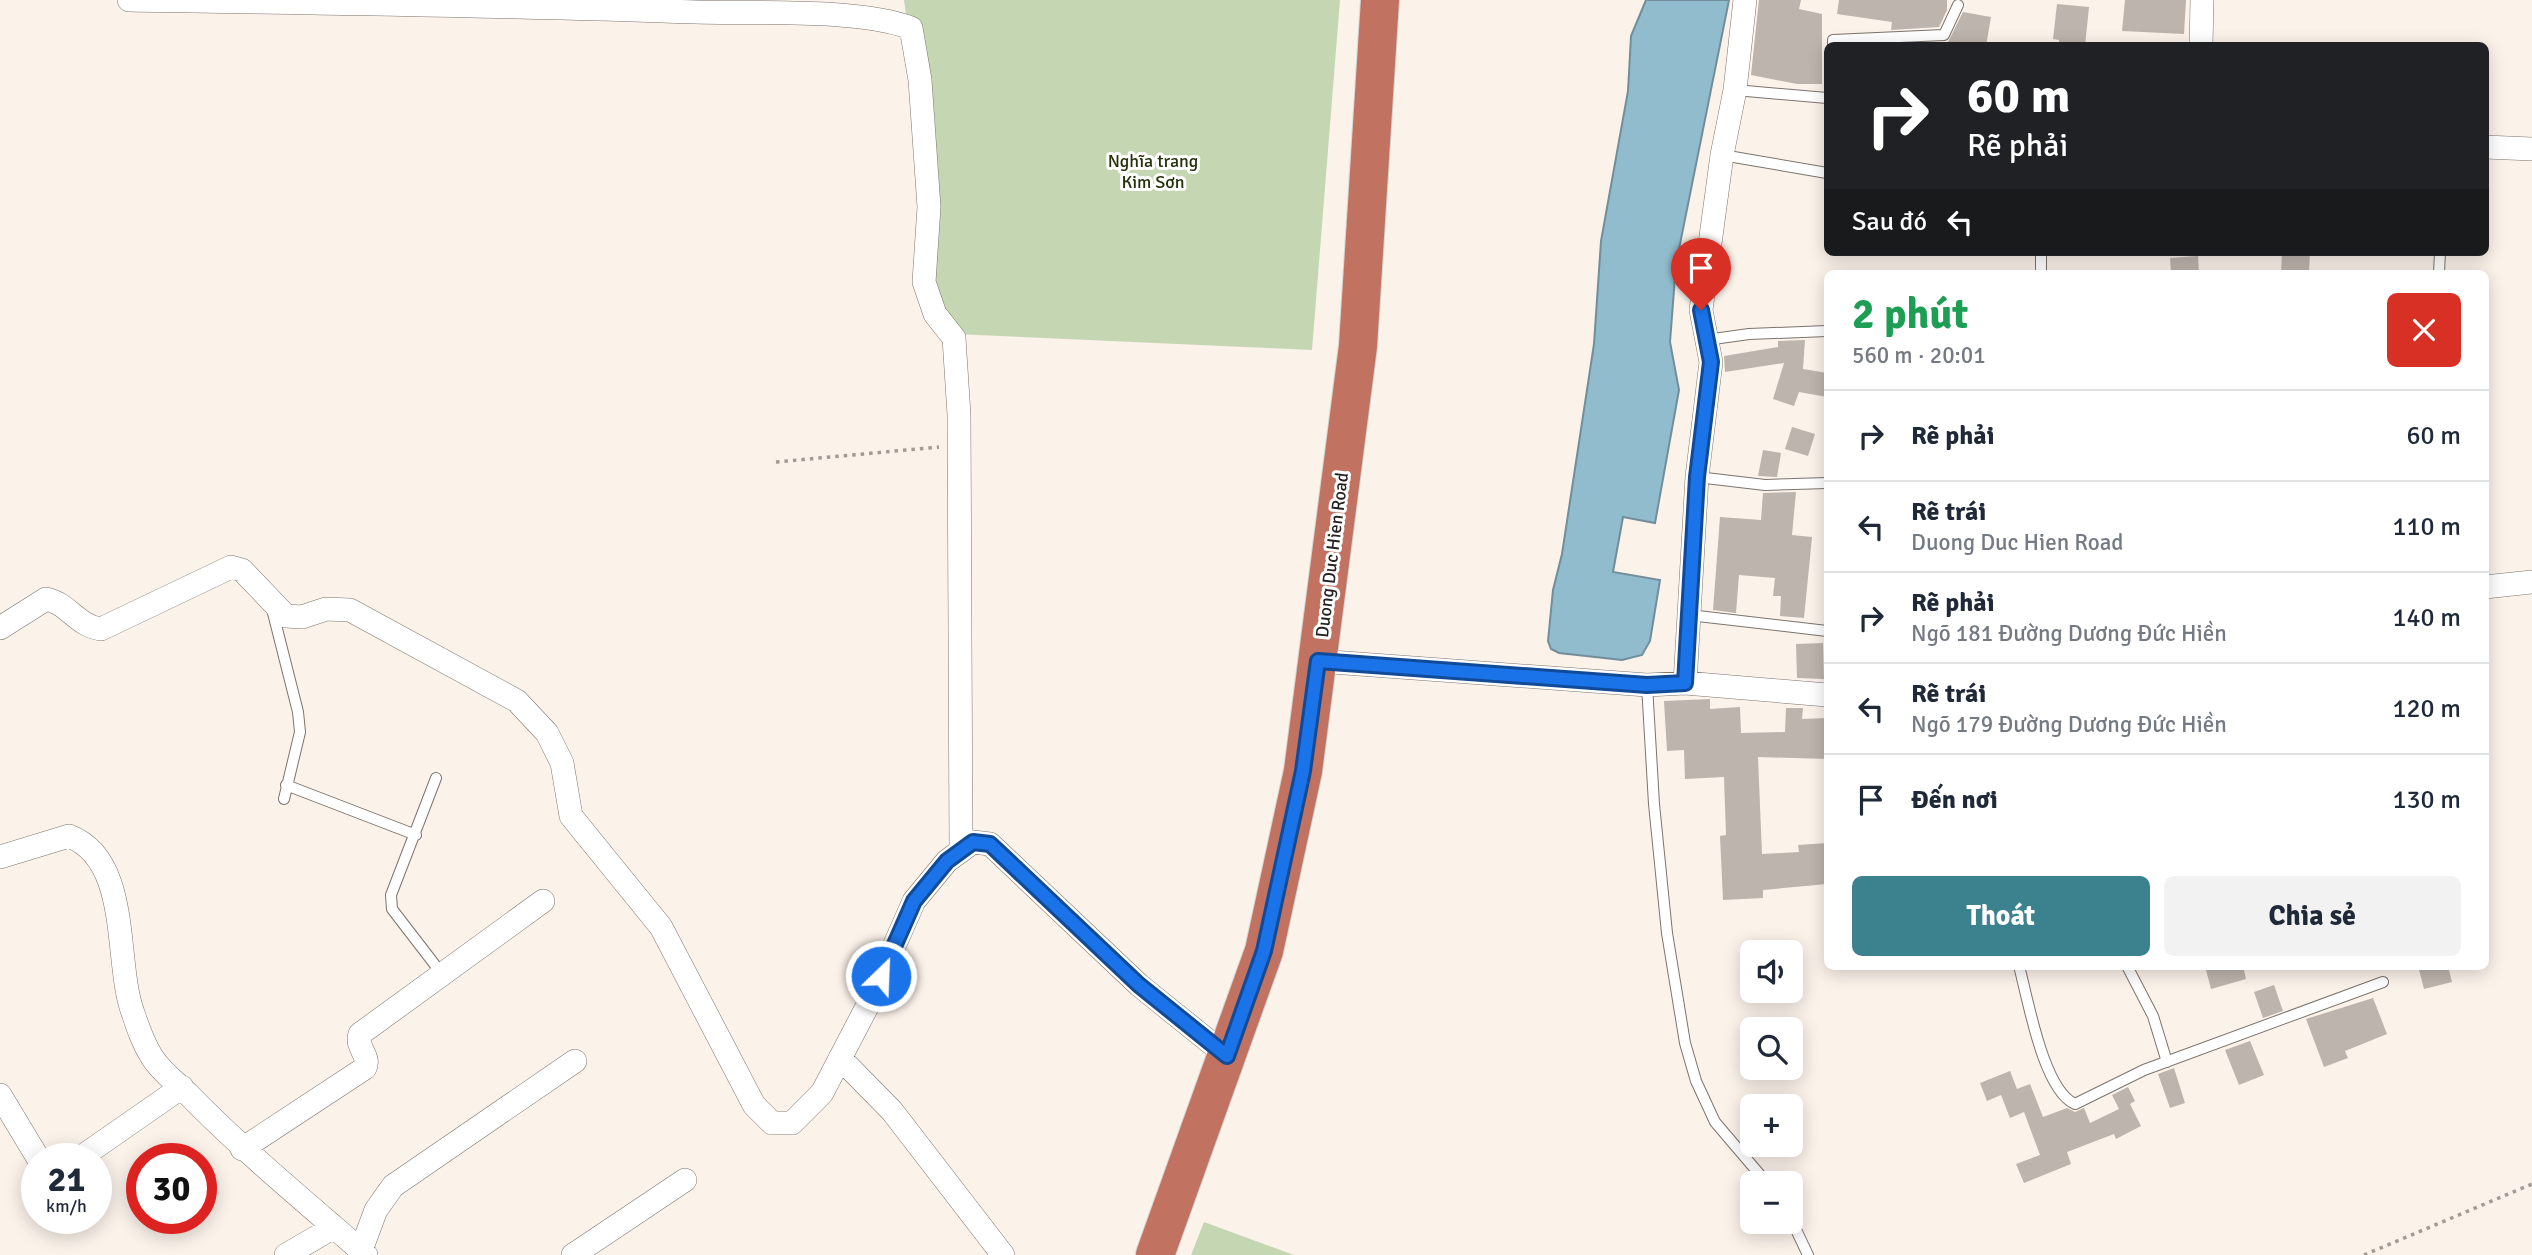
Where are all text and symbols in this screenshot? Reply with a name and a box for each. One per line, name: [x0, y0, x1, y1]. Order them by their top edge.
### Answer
text: 60 m: [1967, 66, 2070, 126]
icon: right: [1852, 70, 1943, 161]
text: Rẽ phải: [1967, 126, 2068, 165]
park label: Nghĩa trang Kim Sơn: [1108, 150, 1198, 193]
icon: left: [1941, 203, 1979, 241]
text: Sau đó: [1852, 206, 1927, 238]
pin: [1671, 238, 1731, 310]
icon: arrive: [1682, 249, 1720, 287]
text: 2 phút: [1852, 289, 1968, 340]
button: close: [2387, 293, 2461, 367]
text: 560 m · 20:01: [1852, 341, 1986, 370]
icon: right: [1852, 417, 1890, 455]
text: Rẽ phải: [1911, 420, 1995, 452]
text: 60 m: [2406, 420, 2461, 452]
street label: Duong Duc Hien Road: [1311, 471, 1353, 639]
text: Rẽ trái: [1911, 496, 1986, 528]
icon: left: [1852, 508, 1890, 546]
text: 110 m: [2392, 511, 2461, 543]
text: Duong Duc Hien Road: [1911, 528, 2124, 557]
text: Rẽ phải: [1911, 587, 1995, 619]
icon: right: [1852, 599, 1890, 637]
text: 140 m: [2392, 602, 2461, 634]
text: Ngõ 181 Đường Dương Đức Hiền: [1911, 619, 2227, 648]
text: Rẽ trái: [1911, 678, 1986, 710]
icon: left: [1852, 690, 1890, 728]
text: 120 m: [2392, 693, 2461, 725]
text: Ngõ 179 Đường Dương Đức Hiền: [1911, 710, 2227, 739]
icon: arrive: [1852, 781, 1890, 819]
text: Đến nơi: [1911, 784, 1998, 816]
text: 130 m: [2392, 784, 2461, 816]
button: Thoát: [1852, 876, 2150, 956]
button: Chia sẻ: [2164, 876, 2461, 956]
position arrow: [844, 939, 918, 1013]
map controls: [1740, 940, 1803, 1234]
button: sound: [1740, 940, 1803, 1003]
button: search: [1740, 1017, 1803, 1080]
button: +: [1740, 1094, 1803, 1157]
speed limit sign: 30: [126, 1143, 217, 1234]
text: 21: [48, 1158, 85, 1201]
button: −: [1740, 1171, 1803, 1234]
text: km/h: [46, 1195, 87, 1217]

